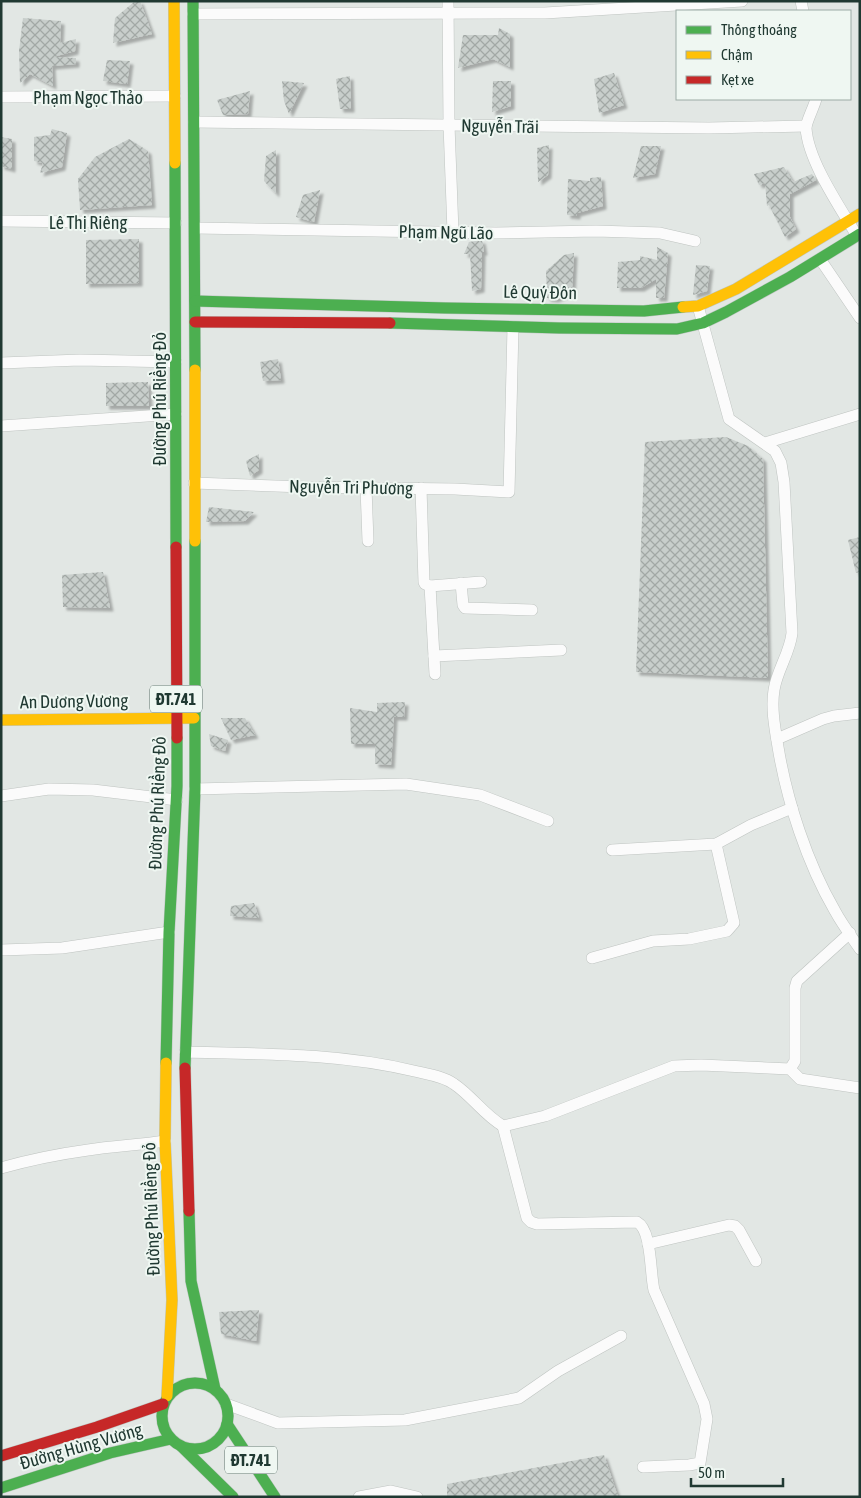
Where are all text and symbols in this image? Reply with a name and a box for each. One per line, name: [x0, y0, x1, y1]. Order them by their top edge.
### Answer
legend: [676, 10, 851, 100]
text: Thông thoáng: [721, 21, 797, 38]
text: Chậm: [721, 46, 753, 63]
text: Kẹt xe: [721, 71, 754, 88]
street label: Phạm Ngọc Thảo: [33, 87, 143, 108]
street label: Nguyễn Trãi: [461, 115, 539, 137]
street label: Lê Thị Riêng: [49, 212, 127, 233]
street label: Phạm Ngũ Lão: [398, 221, 494, 243]
street label: Lê Quý Đôn: [503, 281, 577, 303]
street label: Đường Phú Riềng Đỏ: [148, 332, 170, 466]
street label: Nguyễn Tri Phương: [289, 475, 413, 499]
road number: ĐT.741: [150, 686, 202, 712]
street label: An Dương Vương: [20, 690, 129, 712]
street label: Đường Phú Riềng Đỏ: [143, 736, 170, 870]
street label: Đường Phú Riềng Đỏ: [137, 1142, 164, 1276]
street label: Đường Hùng Vương: [17, 1418, 145, 1474]
road number: ĐT.741: [225, 1446, 277, 1474]
scale bar: [691, 1456, 784, 1488]
text: 50 m: [698, 1464, 725, 1481]

